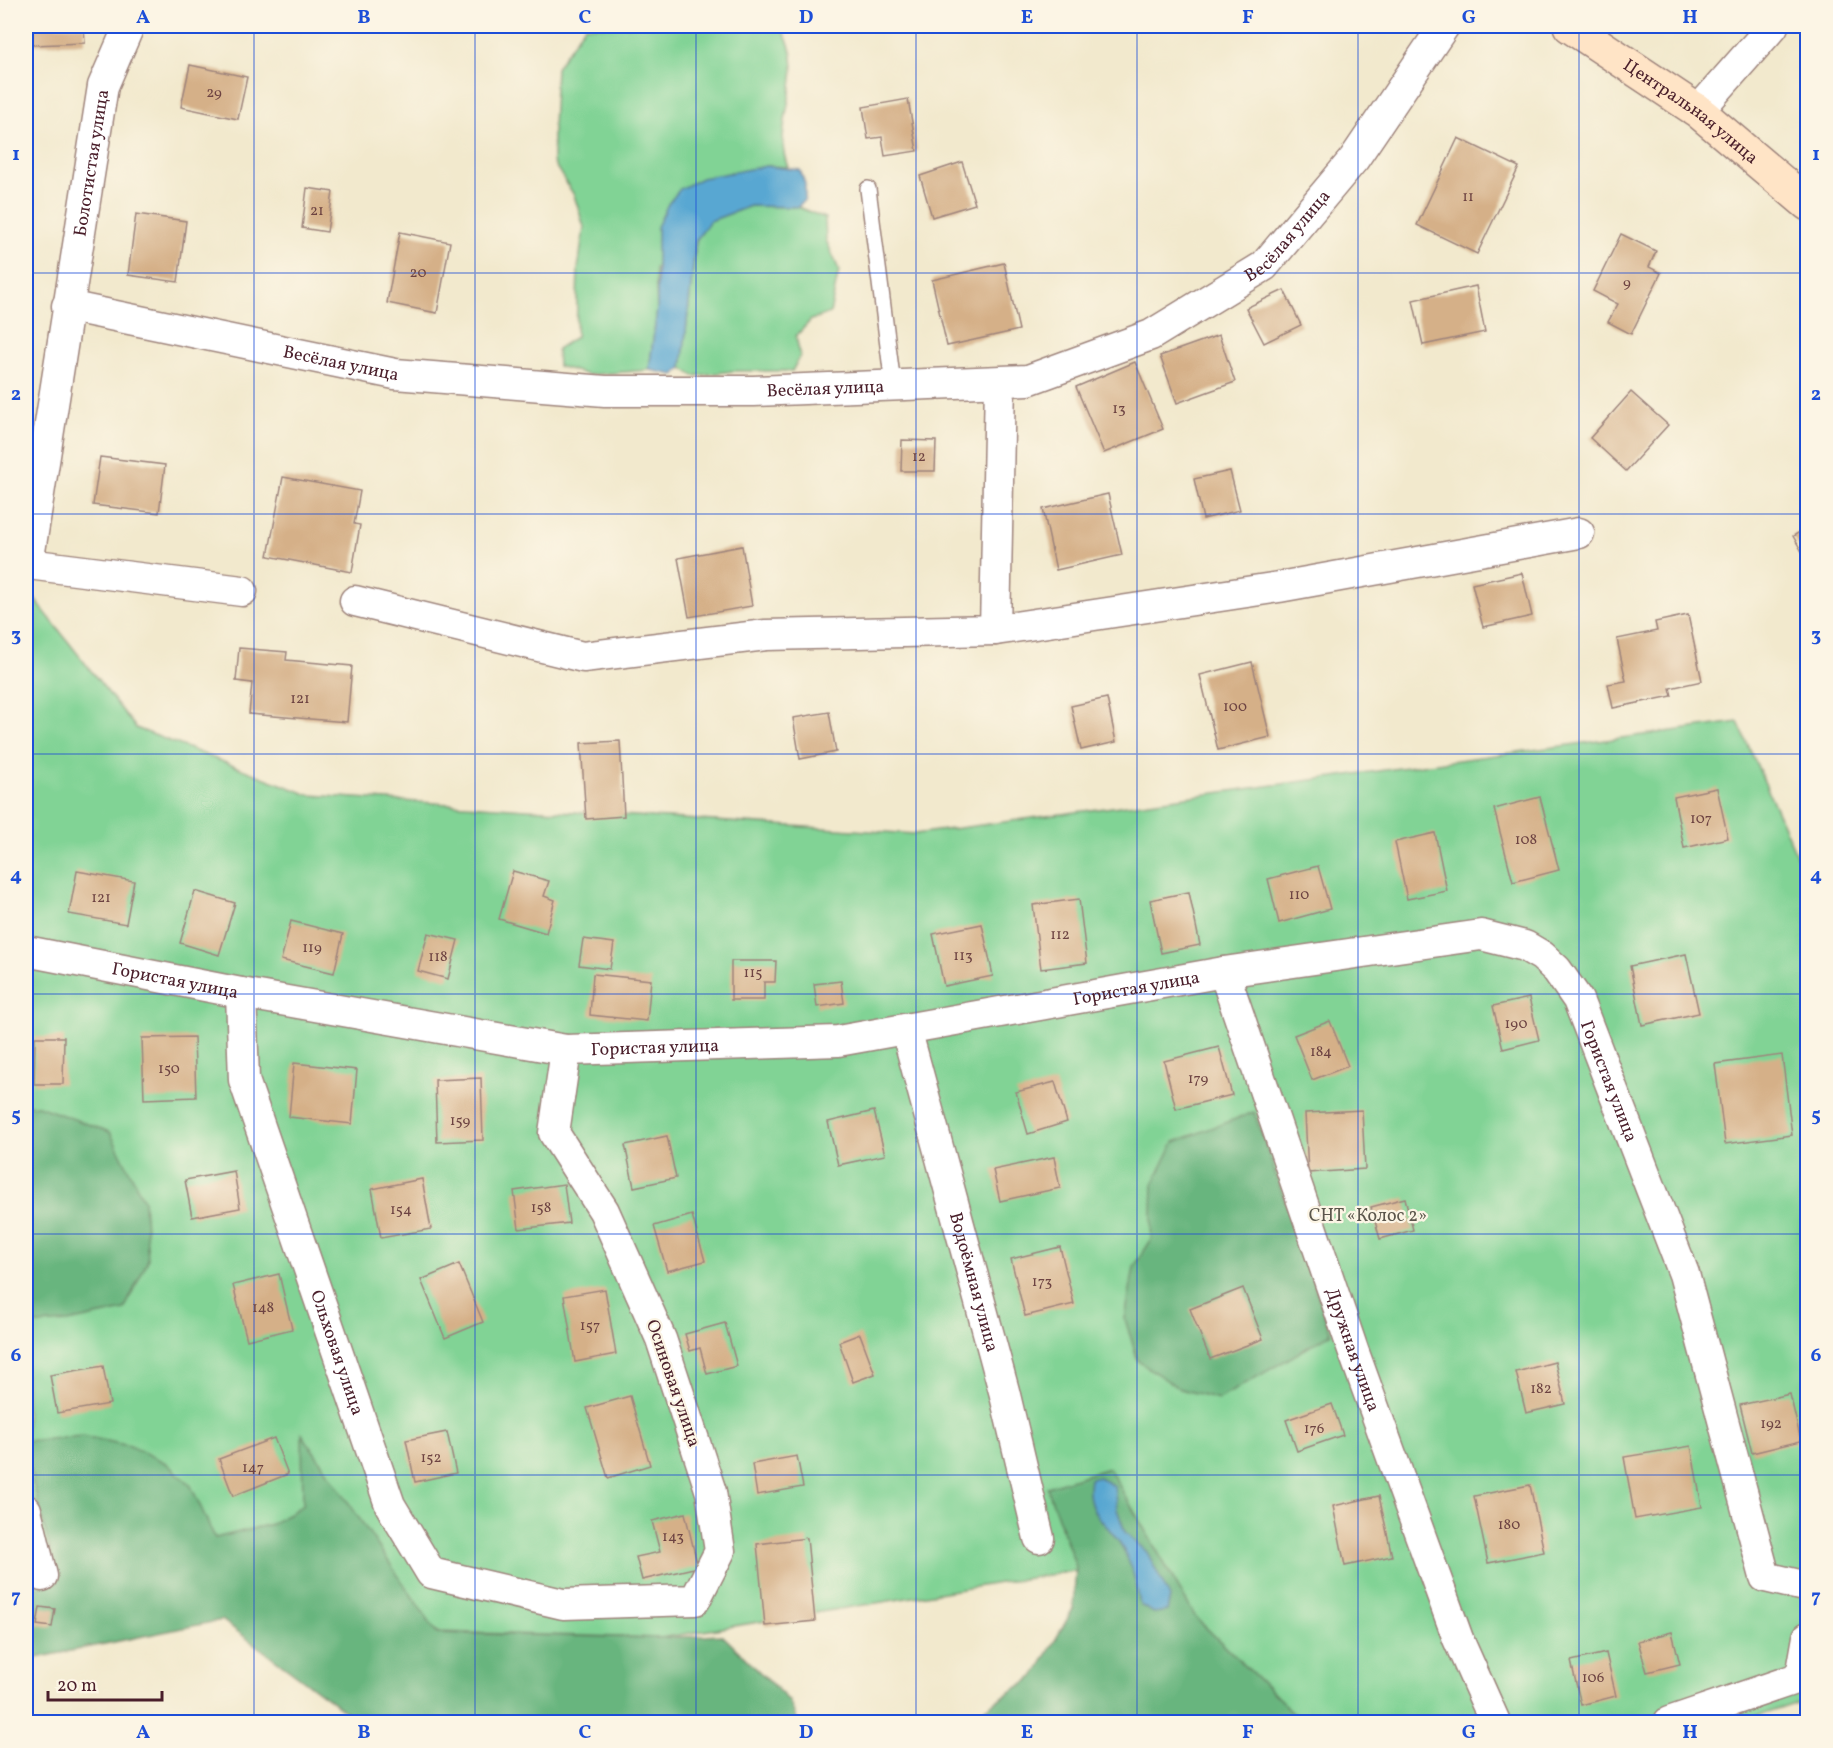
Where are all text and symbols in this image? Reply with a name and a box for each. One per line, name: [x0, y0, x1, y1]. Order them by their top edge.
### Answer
text: A: [136, 4, 150, 32]
text: B: [357, 4, 371, 32]
text: C: [579, 4, 592, 32]
text: D: [799, 4, 813, 32]
text: E: [1021, 4, 1033, 32]
text: F: [1242, 4, 1254, 32]
text: G: [1462, 4, 1476, 32]
text: H: [1682, 4, 1698, 32]
street label: Центральная улица: [1618, 54, 1763, 171]
house number: 29: [206, 83, 222, 104]
street label: Болотистая улица: [69, 88, 116, 239]
text: 1: [12, 141, 20, 169]
text: 1: [1812, 141, 1820, 169]
street label: Весёлая улица: [1240, 185, 1337, 289]
house number: 11: [1462, 187, 1474, 208]
house number: 21: [310, 201, 324, 222]
house number: 20: [410, 263, 426, 284]
house number: 9: [1623, 273, 1631, 294]
street label: Весёлая улица: [281, 340, 401, 389]
street label: Весёлая улица: [766, 375, 885, 404]
text: 2: [11, 381, 21, 409]
text: 2: [1811, 381, 1821, 409]
house number: 13: [1112, 399, 1126, 420]
house number: 12: [912, 447, 926, 468]
text: 3: [11, 622, 21, 650]
text: 3: [1811, 622, 1821, 650]
house number: 121: [290, 689, 310, 710]
house number: 100: [1223, 697, 1247, 718]
house number: 107: [1690, 809, 1712, 830]
house number: 108: [1515, 830, 1537, 851]
text: 4: [10, 862, 22, 890]
text: 4: [1810, 862, 1822, 890]
house number: 110: [1289, 885, 1309, 906]
house number: 121: [91, 888, 111, 909]
house number: 112: [1050, 925, 1070, 946]
house number: 119: [302, 938, 322, 959]
house number: 113: [953, 946, 973, 967]
house number: 118: [428, 947, 448, 968]
street label: Гористая улица: [109, 957, 240, 1006]
house number: 115: [744, 963, 762, 984]
street label: Гористая улица: [1071, 966, 1202, 1013]
house number: 190: [1505, 1014, 1527, 1035]
street label: Гористая улица: [1573, 1017, 1643, 1146]
street label: Гористая улица: [590, 1034, 720, 1063]
house number: 184: [1310, 1042, 1332, 1063]
house number: 150: [158, 1059, 180, 1080]
house number: 179: [1188, 1069, 1209, 1090]
text: 5: [11, 1102, 21, 1130]
text: 5: [1811, 1102, 1821, 1130]
house number: 159: [450, 1111, 470, 1132]
house number: 158: [531, 1198, 551, 1219]
house number: 154: [390, 1200, 412, 1221]
park label: СНТ «Колос 2»: [1309, 1204, 1427, 1229]
street label: Водоёмная улица: [942, 1210, 1004, 1355]
house number: 173: [1032, 1272, 1052, 1293]
street label: Дружная улица: [1319, 1285, 1385, 1415]
street label: Ольховая улица: [303, 1287, 369, 1419]
house number: 148: [252, 1298, 274, 1319]
house number: 157: [580, 1316, 600, 1337]
street label: Осиновая улица: [639, 1316, 706, 1451]
text: 6: [11, 1342, 22, 1370]
text: 6: [1811, 1342, 1822, 1370]
house number: 182: [1530, 1379, 1552, 1400]
house number: 192: [1760, 1414, 1782, 1435]
house number: 176: [1304, 1419, 1324, 1440]
house number: 152: [420, 1448, 442, 1469]
house number: 147: [242, 1458, 264, 1479]
house number: 180: [1498, 1515, 1520, 1536]
house number: 143: [662, 1527, 684, 1548]
text: 7: [11, 1583, 21, 1611]
text: 7: [1811, 1583, 1821, 1611]
scale bar: [48, 1664, 162, 1702]
house number: 106: [1582, 1668, 1604, 1689]
text: 20 m: [57, 1674, 97, 1699]
text: A: [136, 1719, 150, 1747]
text: B: [357, 1719, 371, 1747]
text: C: [579, 1719, 592, 1747]
text: D: [799, 1719, 813, 1747]
text: E: [1021, 1719, 1033, 1747]
text: F: [1242, 1719, 1254, 1747]
text: G: [1462, 1719, 1476, 1747]
text: H: [1682, 1719, 1698, 1747]

